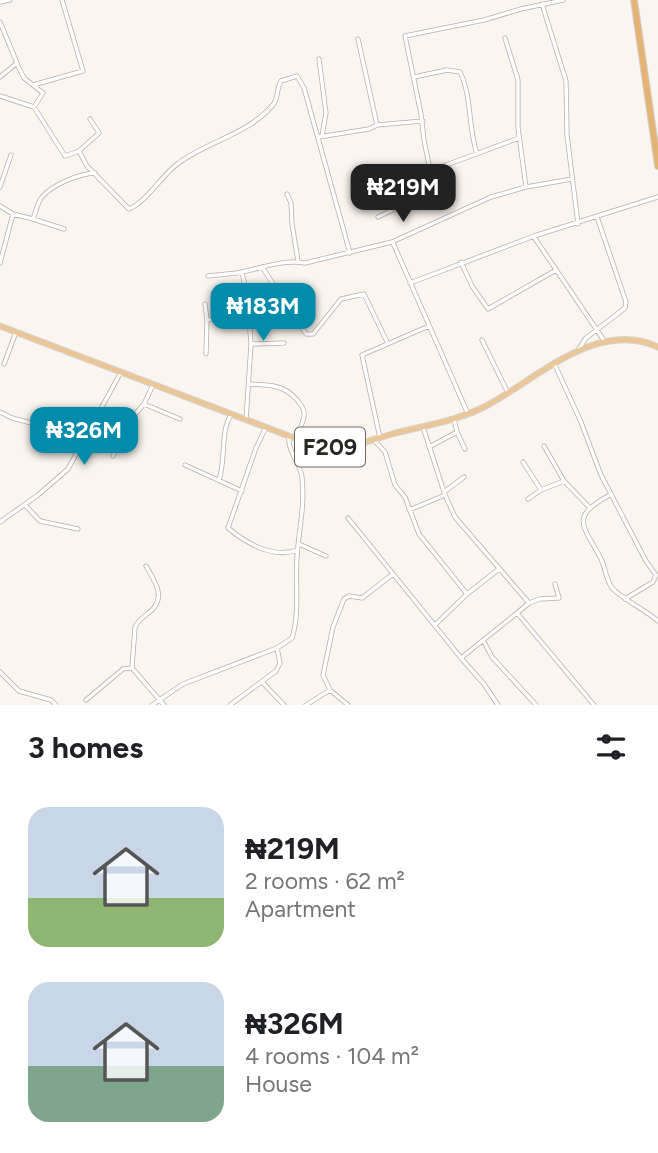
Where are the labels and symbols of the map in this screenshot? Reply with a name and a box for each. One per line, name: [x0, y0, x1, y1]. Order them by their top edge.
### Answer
pin: ₦219M: [354, 164, 452, 224]
pin: ₦183M: [214, 284, 312, 343]
pin: ₦326M: [35, 407, 133, 467]
road number: F209: [295, 428, 365, 466]

